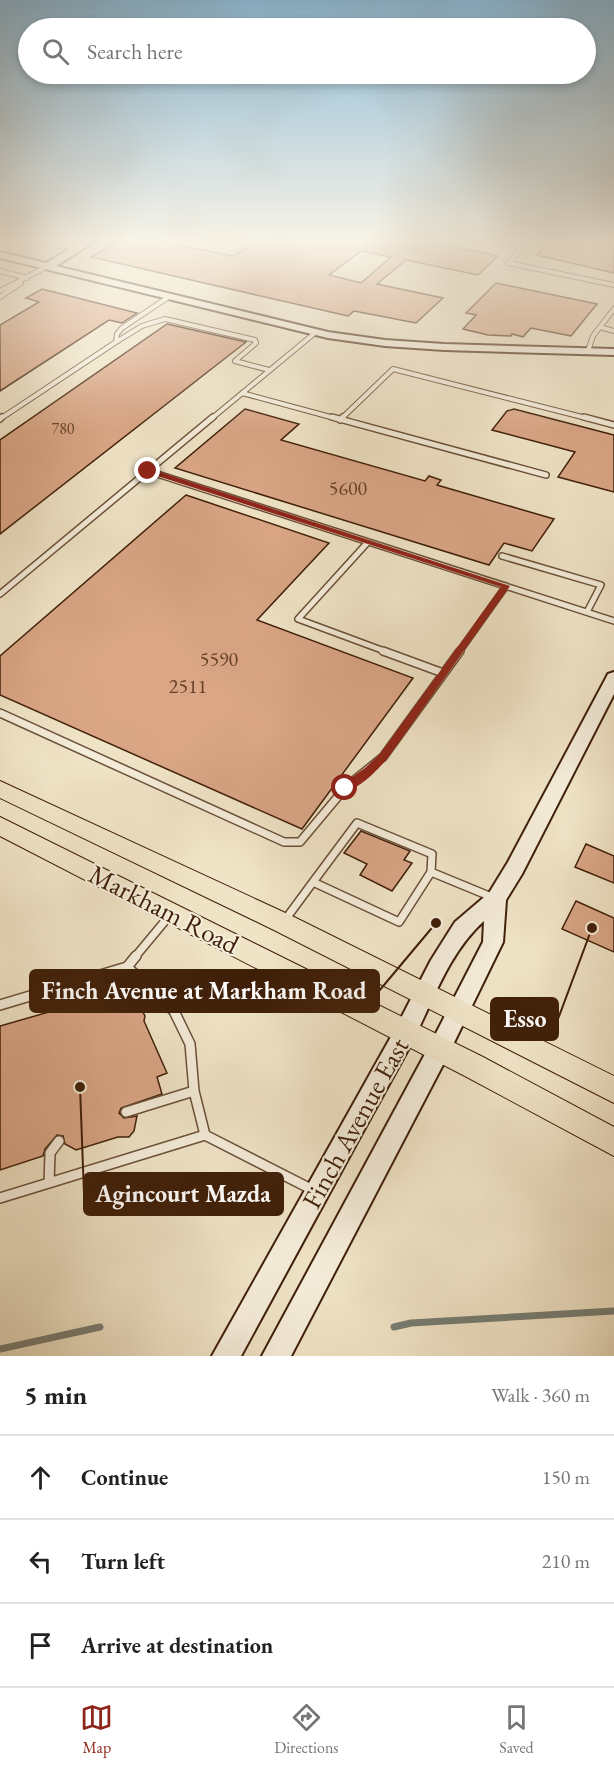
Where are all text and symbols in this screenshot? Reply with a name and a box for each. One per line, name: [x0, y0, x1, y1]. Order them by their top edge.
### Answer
search box: [18, 18, 596, 84]
icon: search: [39, 35, 72, 68]
text: Search here: [87, 37, 182, 66]
house number: 780: [51, 418, 75, 439]
route end: [134, 457, 160, 483]
house number: 5600: [329, 475, 368, 501]
house number: 5590: [200, 646, 239, 672]
house number: 2511: [169, 673, 207, 699]
route start: [331, 774, 357, 800]
street label: Markham Road: [83, 856, 245, 962]
callout: Finch Avenue at Markham Road: [30, 970, 379, 1012]
text: Finch Avenue at Markham Road: [42, 975, 367, 1006]
callout: Esso: [491, 998, 558, 1040]
text: Esso: [503, 1003, 547, 1034]
street label: Finch Avenue East: [294, 1031, 417, 1215]
callout: Agincourt Mazda: [84, 1173, 283, 1215]
text: Agincourt Mazda: [94, 1178, 271, 1210]
text: 5 min: [24, 1378, 87, 1412]
text: Walk · 360 m: [491, 1382, 590, 1408]
icon: ahead: [24, 1461, 57, 1494]
text: Continue: [81, 1463, 168, 1492]
text: 150 m: [542, 1464, 590, 1490]
icon: left: [24, 1545, 57, 1578]
text: Turn left: [81, 1547, 165, 1576]
text: 210 m: [542, 1548, 590, 1574]
icon: arrive: [24, 1629, 57, 1662]
text: Arrive at destination: [81, 1631, 273, 1660]
tab: Map: [80, 1701, 113, 1758]
tab: Directions: [274, 1701, 339, 1758]
tab: Saved: [499, 1701, 534, 1758]

